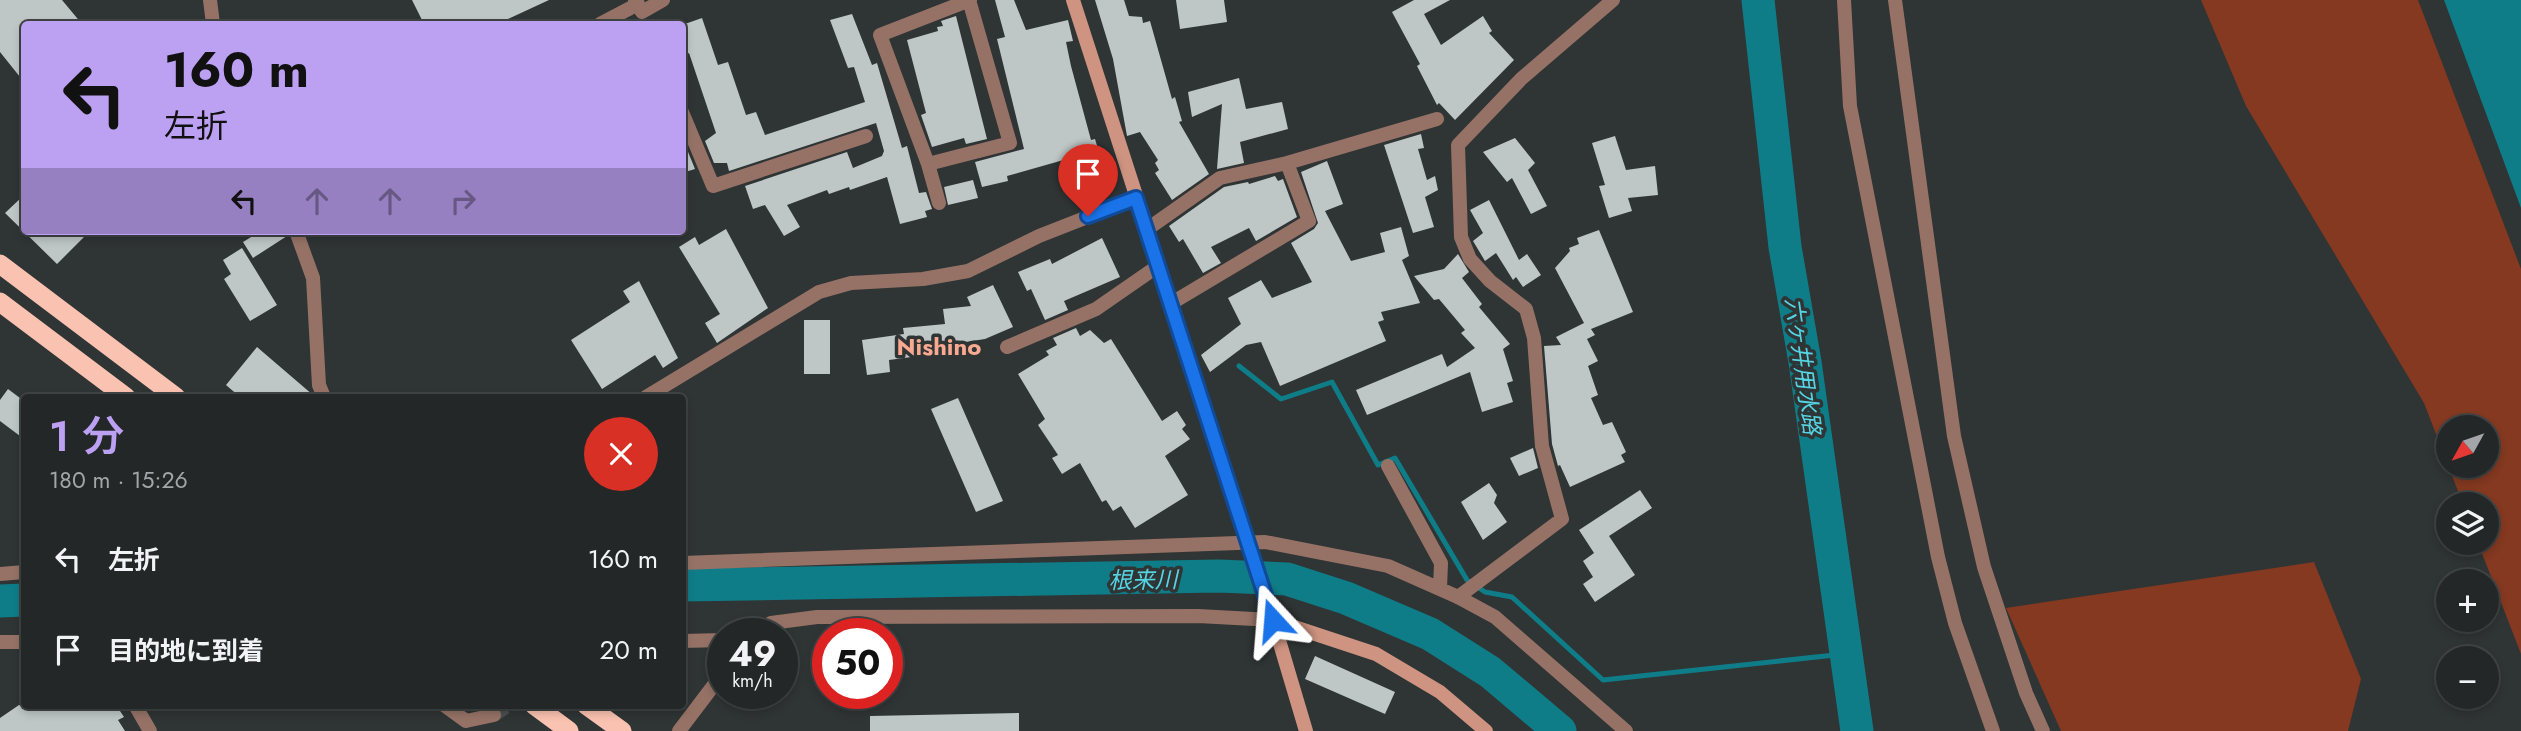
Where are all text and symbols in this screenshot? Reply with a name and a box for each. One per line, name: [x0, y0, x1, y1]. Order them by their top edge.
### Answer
text: 160 m: [164, 35, 309, 105]
icon: left: [49, 49, 140, 140]
text: 左折: [164, 103, 228, 149]
pin: [1058, 144, 1118, 216]
icon: arrive: [1069, 155, 1107, 193]
icon: left: [225, 182, 263, 220]
icon: ahead: [298, 182, 336, 220]
icon: ahead: [371, 182, 409, 220]
icon: right: [444, 182, 482, 220]
water label: 六ヶ井用水路: [1777, 295, 1830, 439]
district label: Nishino: [897, 329, 981, 364]
text: 1 分: [49, 406, 124, 467]
north arrow: [2436, 415, 2499, 478]
map controls: [2436, 415, 2499, 709]
button: close: [584, 417, 658, 491]
text: 180 m · 15:26: [49, 463, 188, 497]
button: layers: [2436, 492, 2499, 555]
icon: left: [49, 540, 87, 578]
text: 160 m: [588, 540, 658, 578]
text: 左折: [108, 541, 160, 579]
water label: 根来川: [1108, 562, 1181, 598]
button: +: [2436, 569, 2499, 632]
position arrow: [1236, 583, 1310, 657]
speed limit sign: 50: [812, 618, 903, 709]
text: 49: [729, 629, 776, 679]
icon: arrive: [49, 631, 87, 669]
text: 20 m: [600, 631, 658, 669]
text: 目的地に到着: [108, 632, 264, 670]
button: −: [2436, 646, 2499, 709]
text: km/h: [732, 668, 773, 694]

